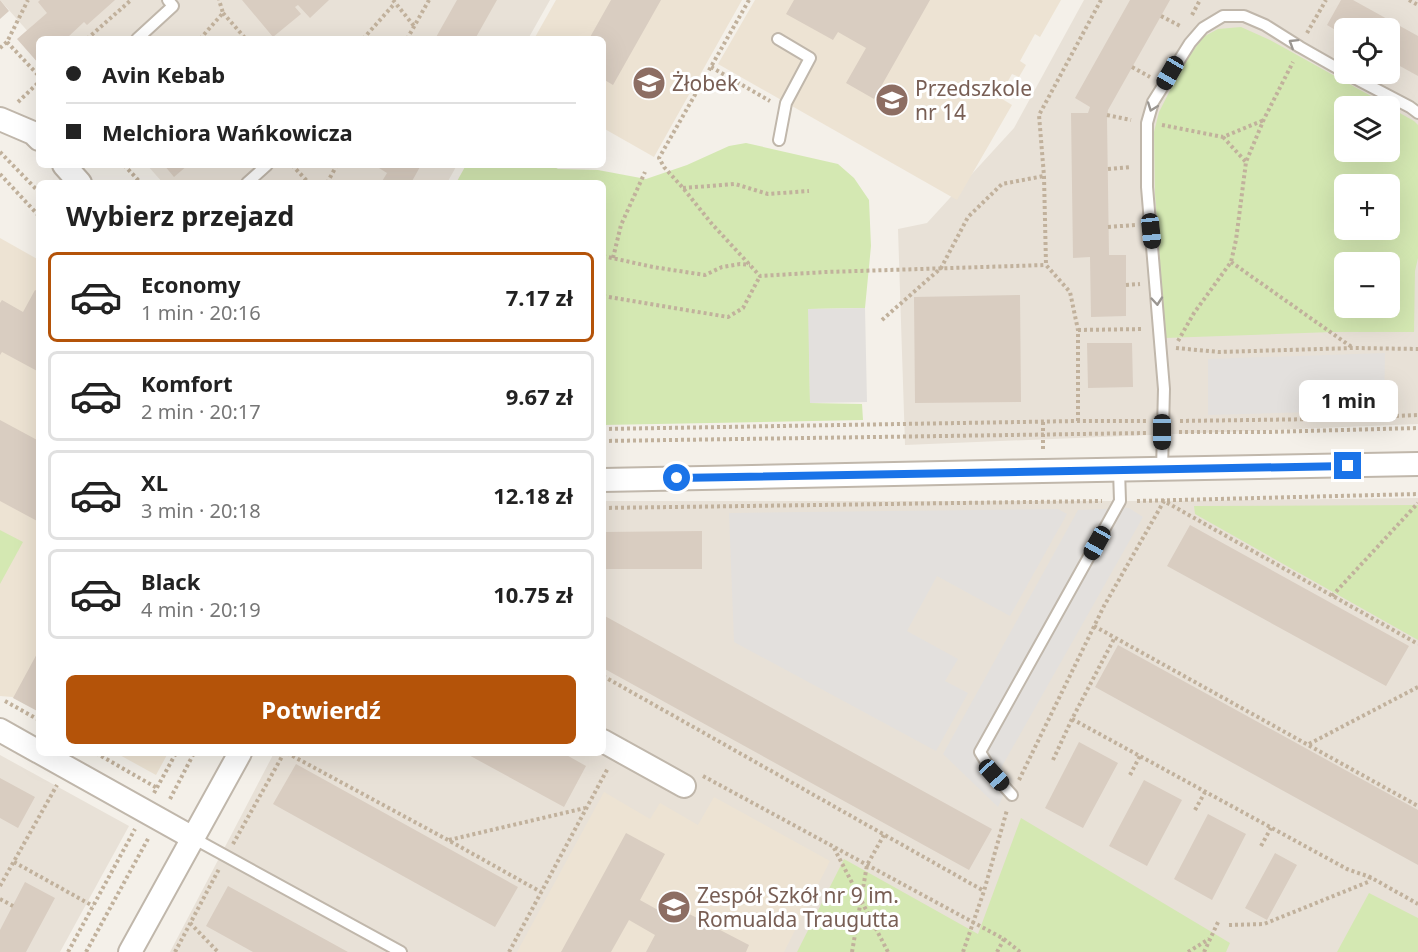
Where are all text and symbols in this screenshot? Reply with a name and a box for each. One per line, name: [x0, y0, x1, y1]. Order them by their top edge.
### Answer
map controls: [1334, 18, 1400, 318]
button: locate: [1334, 18, 1400, 84]
one-way arrow: [1289, 38, 1299, 50]
car: [1153, 53, 1187, 93]
text: Avin Kebab: [102, 59, 225, 89]
school or university icon: Żłobek: [631, 65, 667, 101]
place label: Żłobek: [672, 69, 739, 97]
place label: Przedszkole nr 14: [915, 74, 1032, 126]
school or university icon: Przedszkole nr 14: [874, 82, 910, 118]
button: layers: [1334, 96, 1400, 162]
one-way arrow: [1147, 101, 1160, 112]
text: Melchiora Wańkowicza: [102, 117, 353, 147]
button: +: [1334, 174, 1400, 240]
text: Wybierz przejazd: [66, 197, 294, 234]
car: [1140, 212, 1162, 250]
button: −: [1334, 252, 1400, 318]
text: Economy: [141, 269, 240, 299]
icon: car: [69, 270, 123, 324]
text: 7.17 zł: [506, 282, 573, 312]
one-way arrow: [1150, 296, 1163, 305]
text: 1 min · 20:16: [141, 299, 261, 326]
text: Komfort: [141, 368, 232, 398]
icon: car: [69, 369, 123, 423]
callout: 1 min: [1298, 379, 1398, 421]
text: 9.67 zł: [506, 381, 573, 411]
text: 1 min: [1321, 387, 1376, 414]
text: 2 min · 20:17: [141, 398, 261, 425]
car: [1153, 414, 1171, 450]
route end: [1334, 452, 1361, 479]
route start: [663, 464, 690, 491]
text: XL: [141, 467, 168, 497]
icon: car: [69, 468, 123, 522]
text: 12.18 zł: [493, 480, 573, 510]
text: 3 min · 20:18: [141, 497, 261, 524]
car: [1080, 523, 1114, 563]
text: Black: [141, 566, 200, 596]
icon: car: [69, 567, 123, 621]
text: 10.75 zł: [493, 579, 573, 609]
text: 4 min · 20:19: [141, 596, 261, 623]
button: Potwierdź: [66, 675, 576, 744]
car: [975, 756, 1013, 794]
place label: Zespół Szkół nr 9 im. Romualda Traugutta: [697, 881, 899, 933]
school or university icon: Zespół Szkół nr 9 im. Romualda Traugutta: [656, 889, 692, 925]

